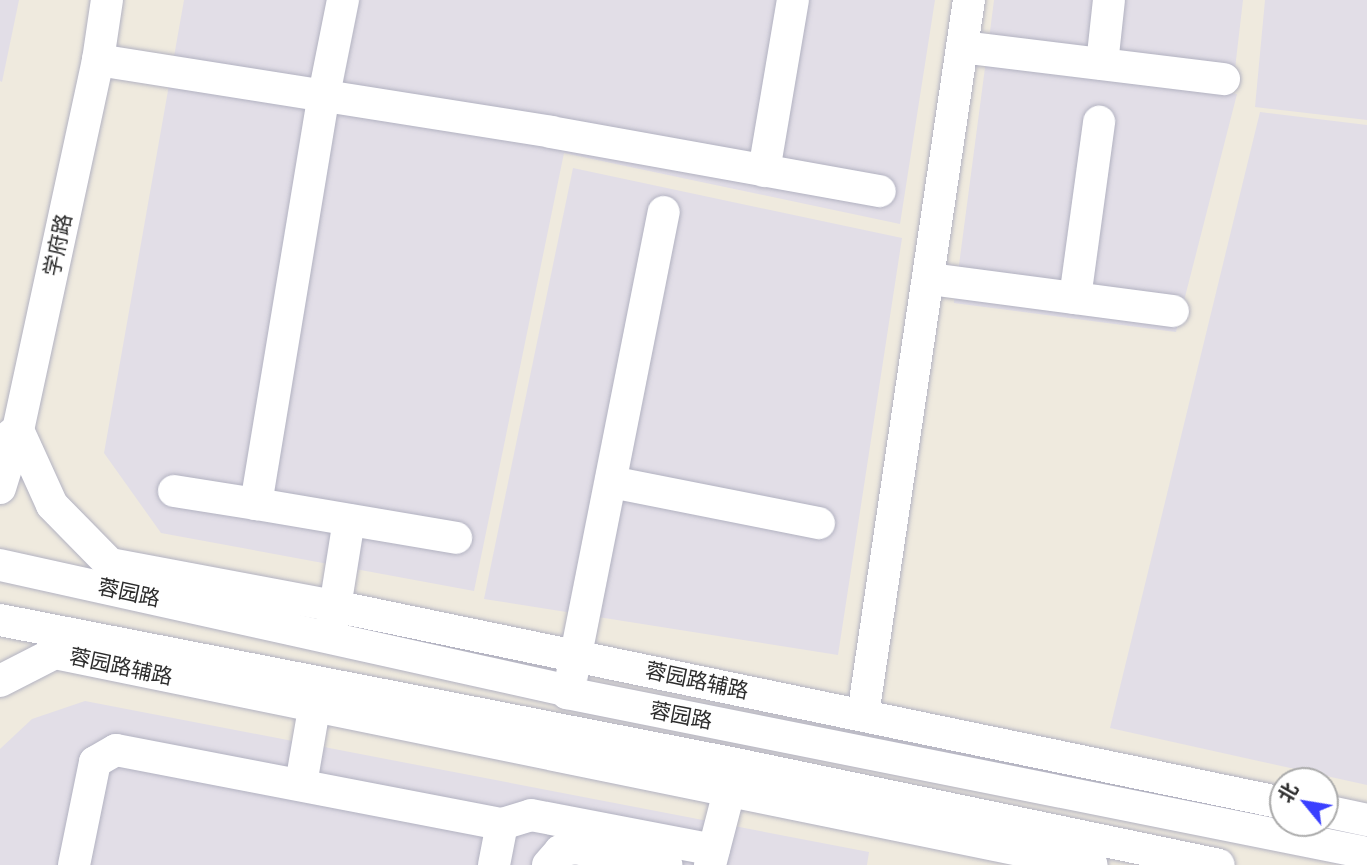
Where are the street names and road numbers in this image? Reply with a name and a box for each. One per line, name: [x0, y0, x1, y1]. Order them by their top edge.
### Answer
street label: 学府路: [39, 212, 77, 278]
street label: 蓉园路: [96, 574, 162, 612]
street label: 蓉园路辅路: [67, 644, 175, 690]
street label: 蓉园路辅路: [643, 658, 751, 704]
street label: 蓉园路: [648, 698, 714, 734]

